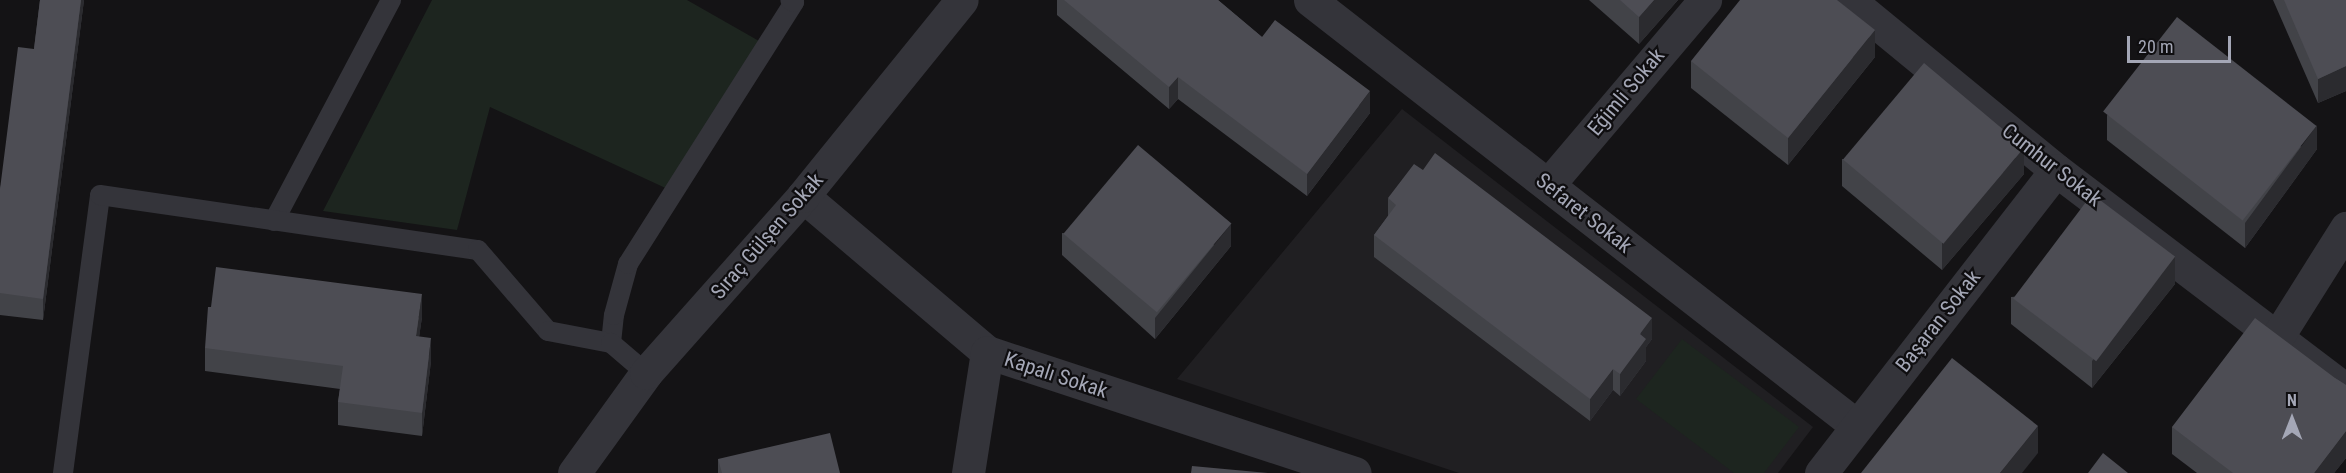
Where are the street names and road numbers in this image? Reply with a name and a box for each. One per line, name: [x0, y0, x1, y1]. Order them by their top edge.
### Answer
street label: Eğimli Sokak: [1582, 43, 1670, 141]
street label: Cumhur Sokak: [1997, 118, 2107, 212]
street label: Sıraç Gülşen Sokak: [705, 168, 829, 304]
street label: Sefaret Sokak: [1531, 168, 1637, 258]
street label: Başaran Sokak: [1890, 265, 1986, 377]
street label: Kapalı Sokak: [1001, 346, 1111, 404]

